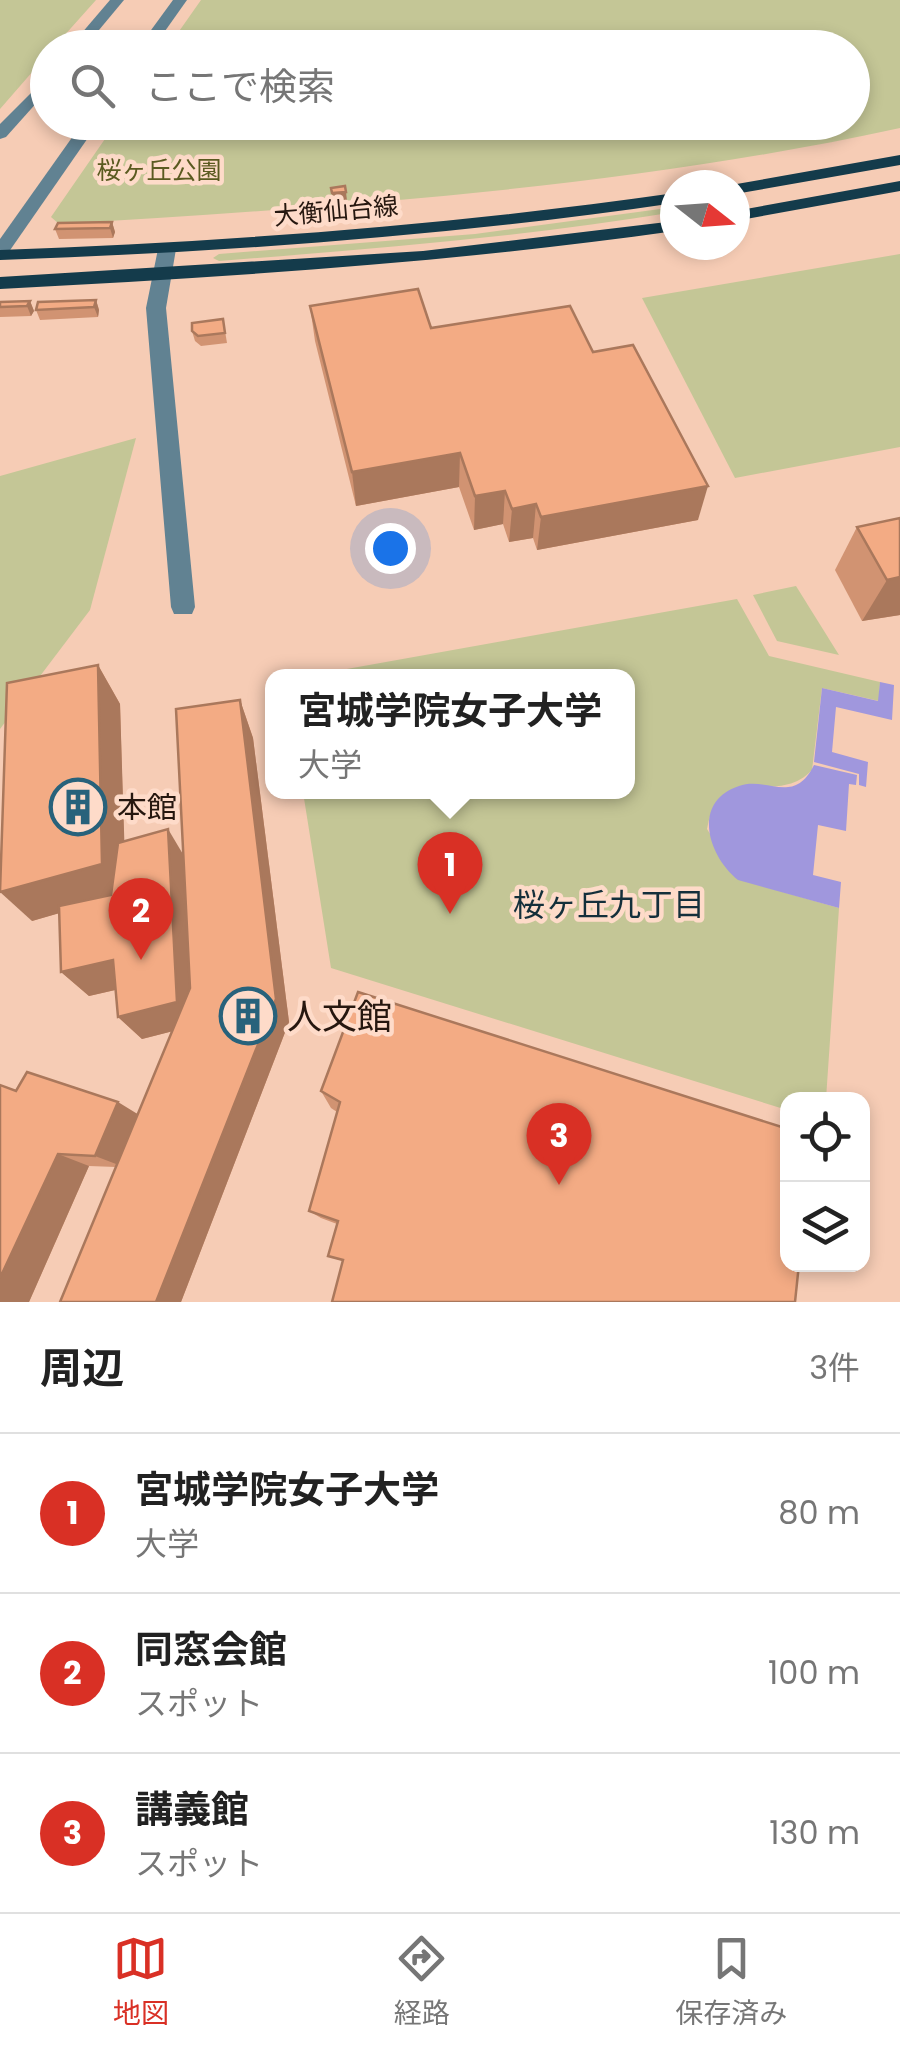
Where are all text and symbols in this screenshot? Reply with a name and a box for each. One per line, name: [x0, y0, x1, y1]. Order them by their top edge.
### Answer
search box: [30, 30, 870, 140]
icon: search: [65, 58, 120, 113]
text: ここで検索: [145, 60, 335, 113]
park label: 桜ヶ丘公園: [96, 153, 222, 188]
north arrow: [660, 170, 750, 260]
street label: 大衡仙台線: [272, 188, 400, 234]
your location: [365, 523, 416, 574]
popup: [265, 669, 635, 799]
text: 宮城学院女子大学: [298, 684, 602, 737]
text: 大学: [298, 742, 362, 787]
building icon: 本館: [48, 777, 108, 837]
place label: 本館: [117, 786, 177, 829]
pin: 1: [418, 832, 482, 914]
pin: 2: [108, 878, 174, 960]
district label: 桜ヶ丘九丁目: [513, 882, 705, 927]
building icon: 人文館: [218, 986, 278, 1046]
place label: 人文館: [287, 992, 392, 1041]
map controls: [780, 1092, 870, 1272]
button: locate: [780, 1092, 870, 1182]
pin: 3: [526, 1102, 592, 1185]
button: layers: [780, 1182, 870, 1272]
text: 周辺: [40, 1339, 124, 1398]
text: 3件: [809, 1345, 860, 1390]
text: 宮城学院女子大学: [135, 1463, 439, 1516]
text: 1: [66, 1490, 79, 1535]
text: 80 m: [778, 1490, 860, 1535]
text: 大学: [135, 1521, 199, 1566]
text: 同窓会館: [135, 1623, 287, 1676]
text: 2: [63, 1650, 82, 1695]
text: 100 m: [768, 1650, 860, 1695]
text: スポット: [135, 1681, 263, 1726]
text: 講義館: [135, 1783, 249, 1836]
text: 3: [63, 1810, 82, 1855]
text: 130 m: [769, 1810, 860, 1855]
text: スポット: [135, 1841, 263, 1886]
tab: 地図: [113, 1931, 169, 2035]
tab: 経路: [394, 1931, 450, 2035]
tab: 保存済み: [675, 1931, 787, 2035]

